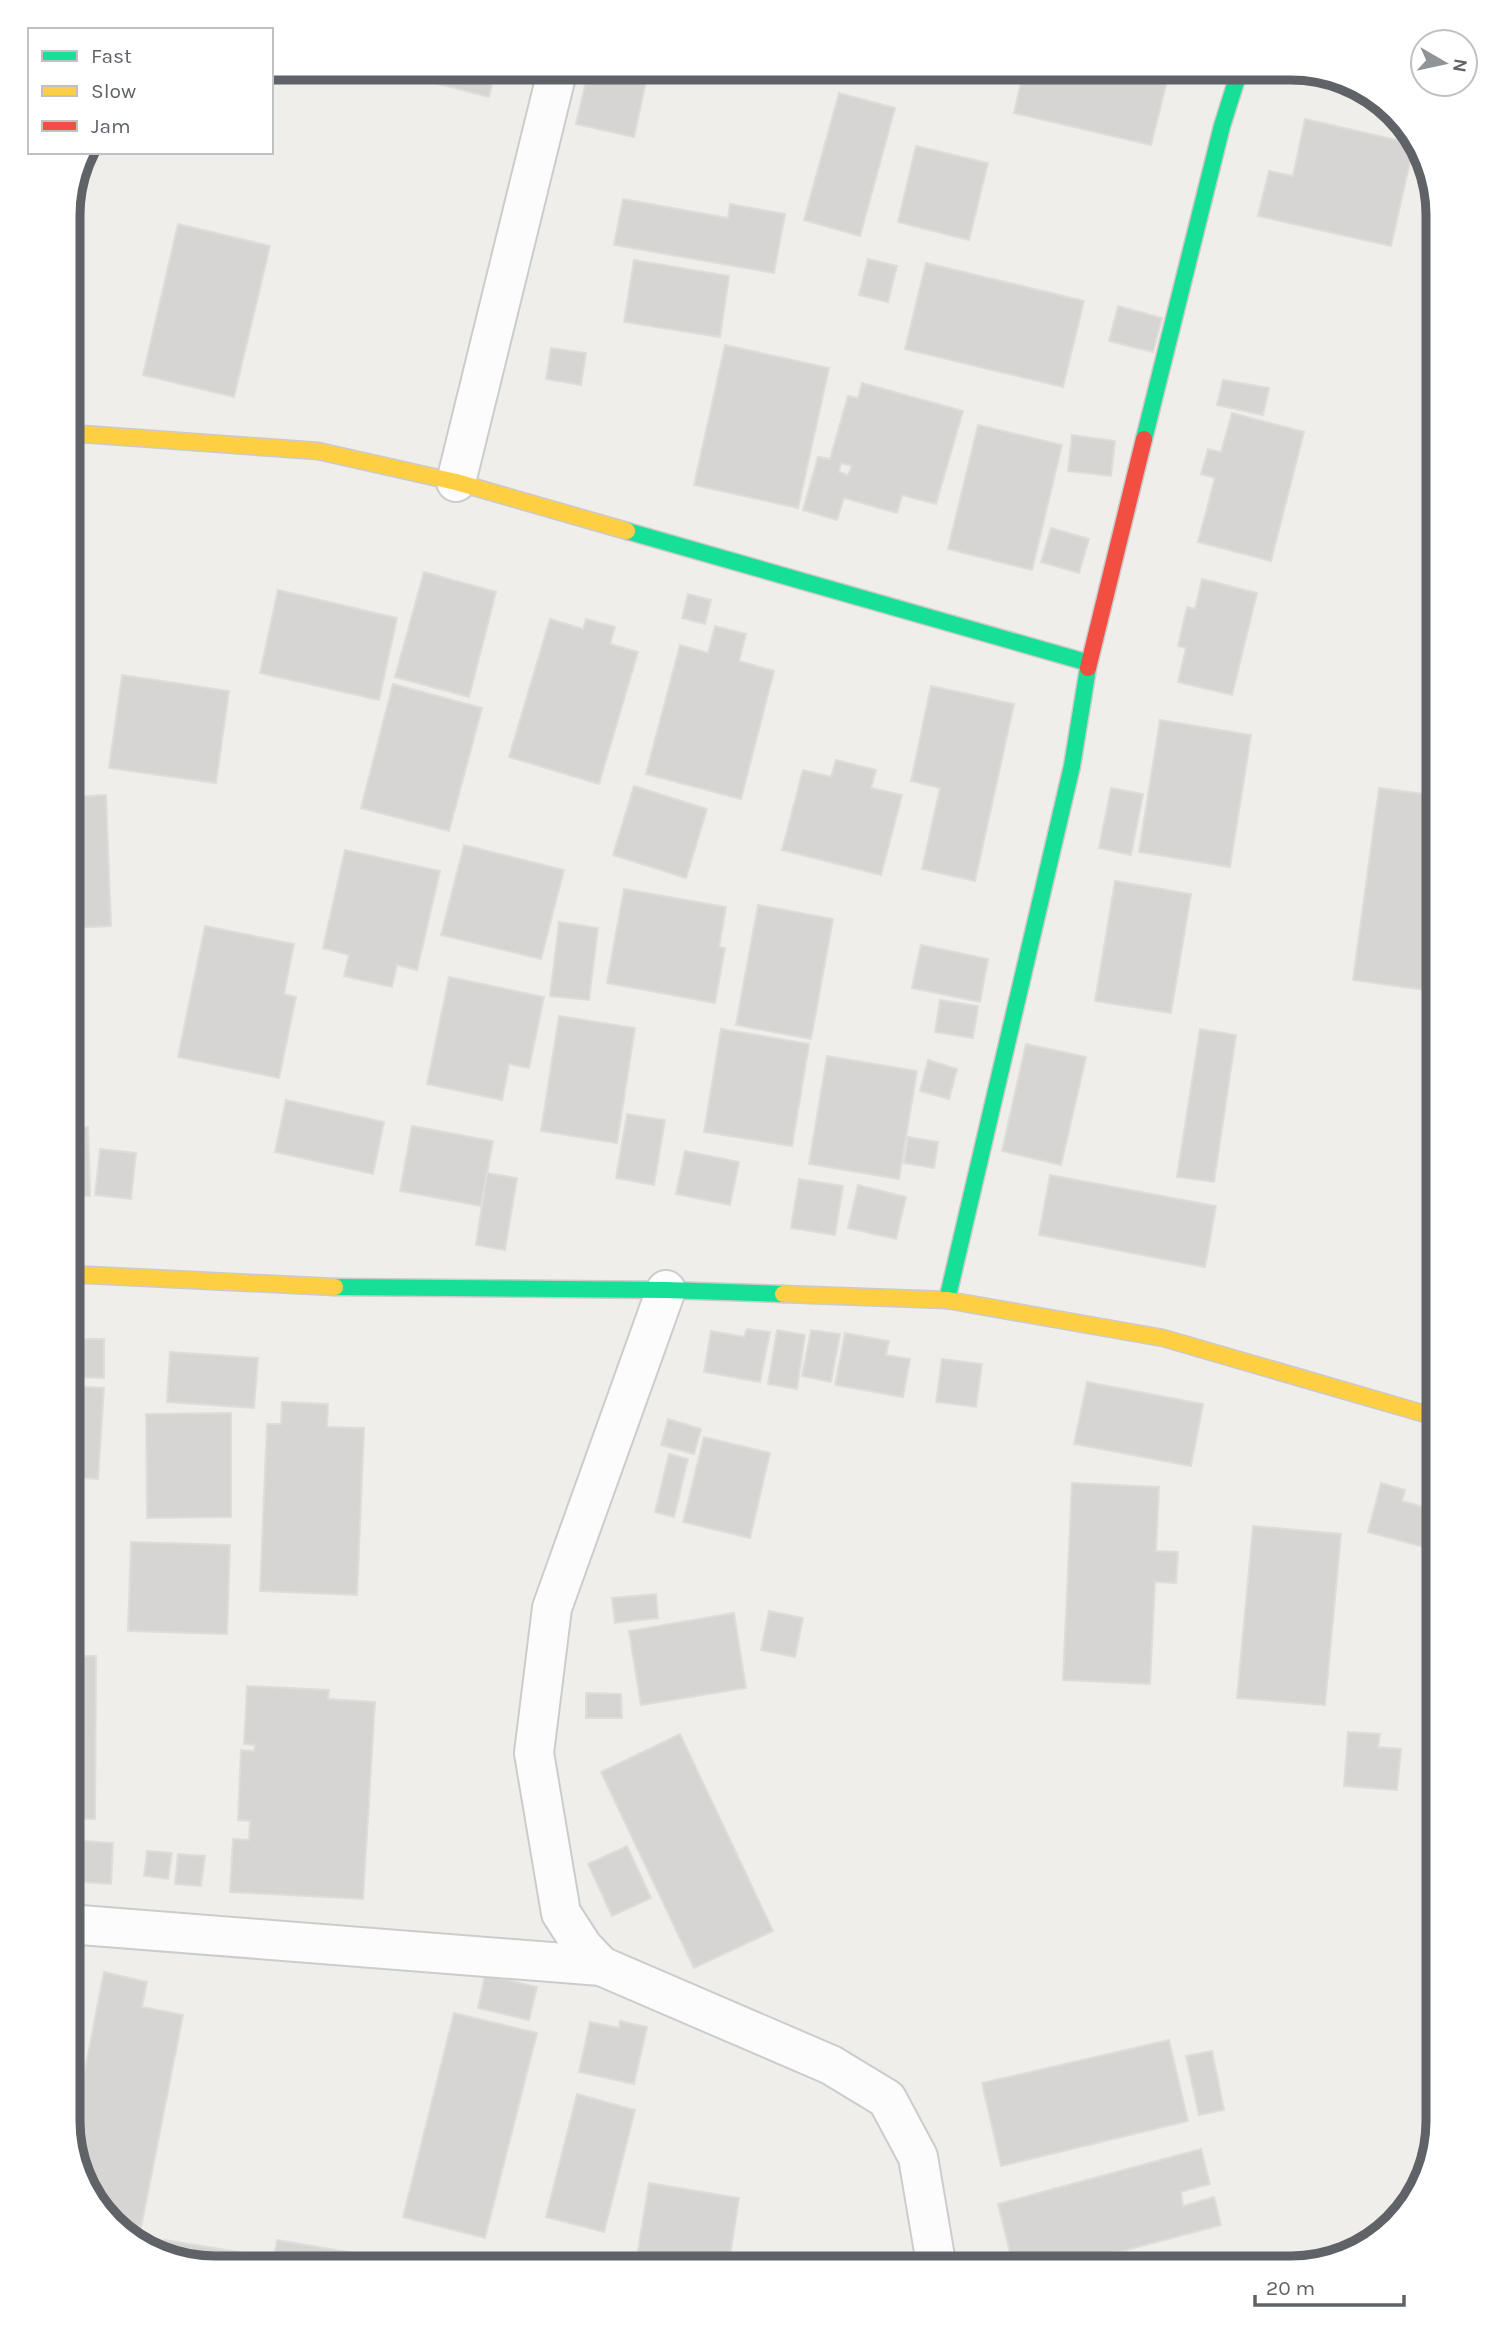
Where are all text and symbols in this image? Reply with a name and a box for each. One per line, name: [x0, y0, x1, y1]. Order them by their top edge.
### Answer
legend: [28, 28, 273, 154]
north arrow: [1409, 28, 1479, 98]
text: Fast: [91, 44, 132, 68]
text: N: [1448, 57, 1472, 74]
text: Slow: [91, 79, 136, 103]
text: Jam: [91, 114, 131, 138]
scale bar: [1255, 2264, 1404, 2308]
text: 20 m: [1266, 2276, 1315, 2300]

